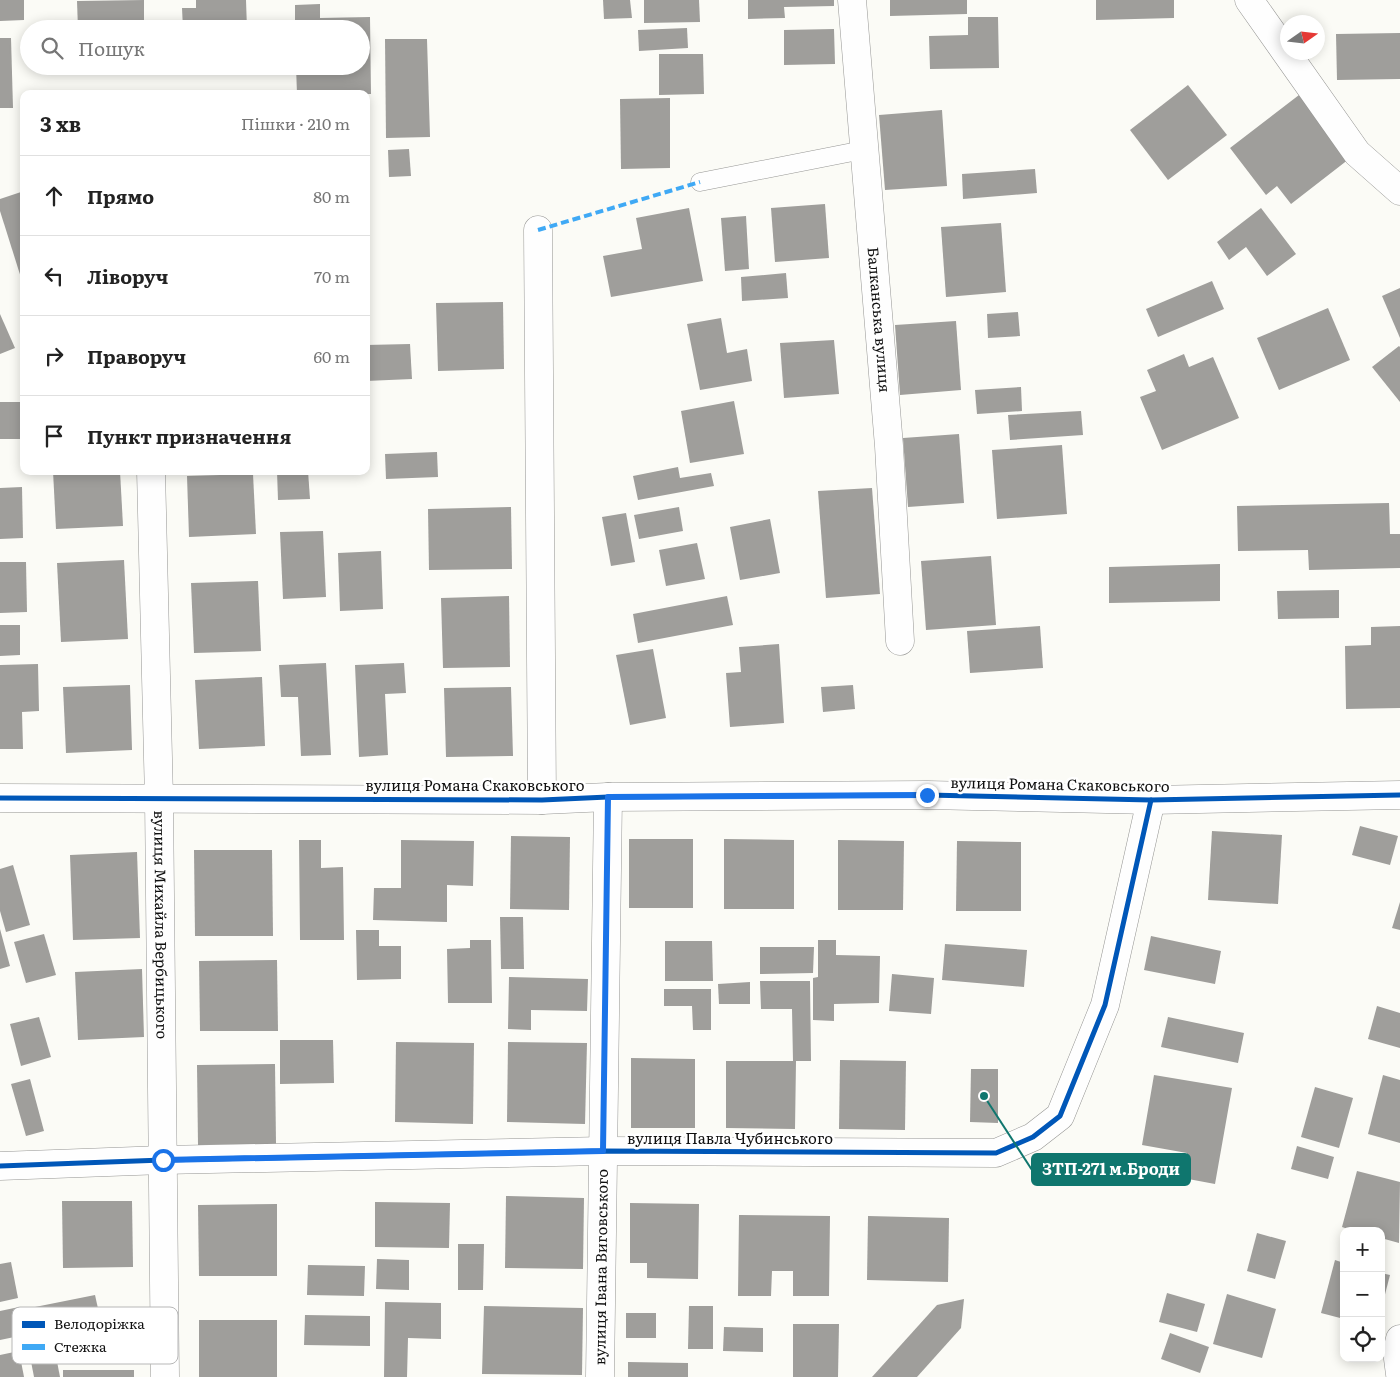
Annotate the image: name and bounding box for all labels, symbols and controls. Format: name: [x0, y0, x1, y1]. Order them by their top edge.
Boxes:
north arrow: [1280, 15, 1325, 60]
search box: [20, 20, 370, 75]
icon: search: [38, 34, 66, 62]
text: Пошук: [78, 34, 145, 62]
text: 3 хв: [40, 107, 81, 138]
text: Пішки · 210 m: [241, 111, 350, 135]
icon: ahead: [40, 182, 68, 210]
text: Прямо: [87, 182, 154, 210]
text: 80 m: [313, 184, 350, 208]
street label: Балканська вулиця: [863, 246, 898, 393]
icon: left: [40, 262, 68, 290]
text: Ліворуч: [87, 262, 168, 290]
text: 70 m: [314, 264, 350, 288]
icon: right: [40, 342, 68, 370]
text: Праворуч: [87, 342, 186, 370]
text: 60 m: [313, 344, 350, 368]
icon: arrive: [40, 422, 68, 450]
text: Пункт призначення: [87, 422, 291, 450]
street label: вулиця Романа Скаковського: [950, 770, 1170, 797]
street label: вулиця Романа Скаковського: [365, 773, 585, 796]
route end: [916, 784, 939, 807]
street label: вулиця Михайла Вербицького: [149, 810, 174, 1040]
street label: вулиця Павла Чубинського: [627, 1126, 833, 1149]
route start: [152, 1149, 175, 1172]
callout: ЗТП-271 м.Броди: [1032, 1154, 1190, 1185]
text: ЗТП-271 м.Броди: [1042, 1156, 1180, 1180]
street label: вулиця Івана Виговського: [587, 1168, 613, 1365]
map controls: [1340, 1227, 1385, 1362]
button: +: [1340, 1227, 1385, 1272]
button: −: [1340, 1272, 1385, 1317]
legend: [12, 1307, 178, 1364]
text: Велодоріжка: [54, 1313, 145, 1333]
button: locate: [1340, 1317, 1385, 1362]
text: Стежка: [54, 1336, 107, 1356]

